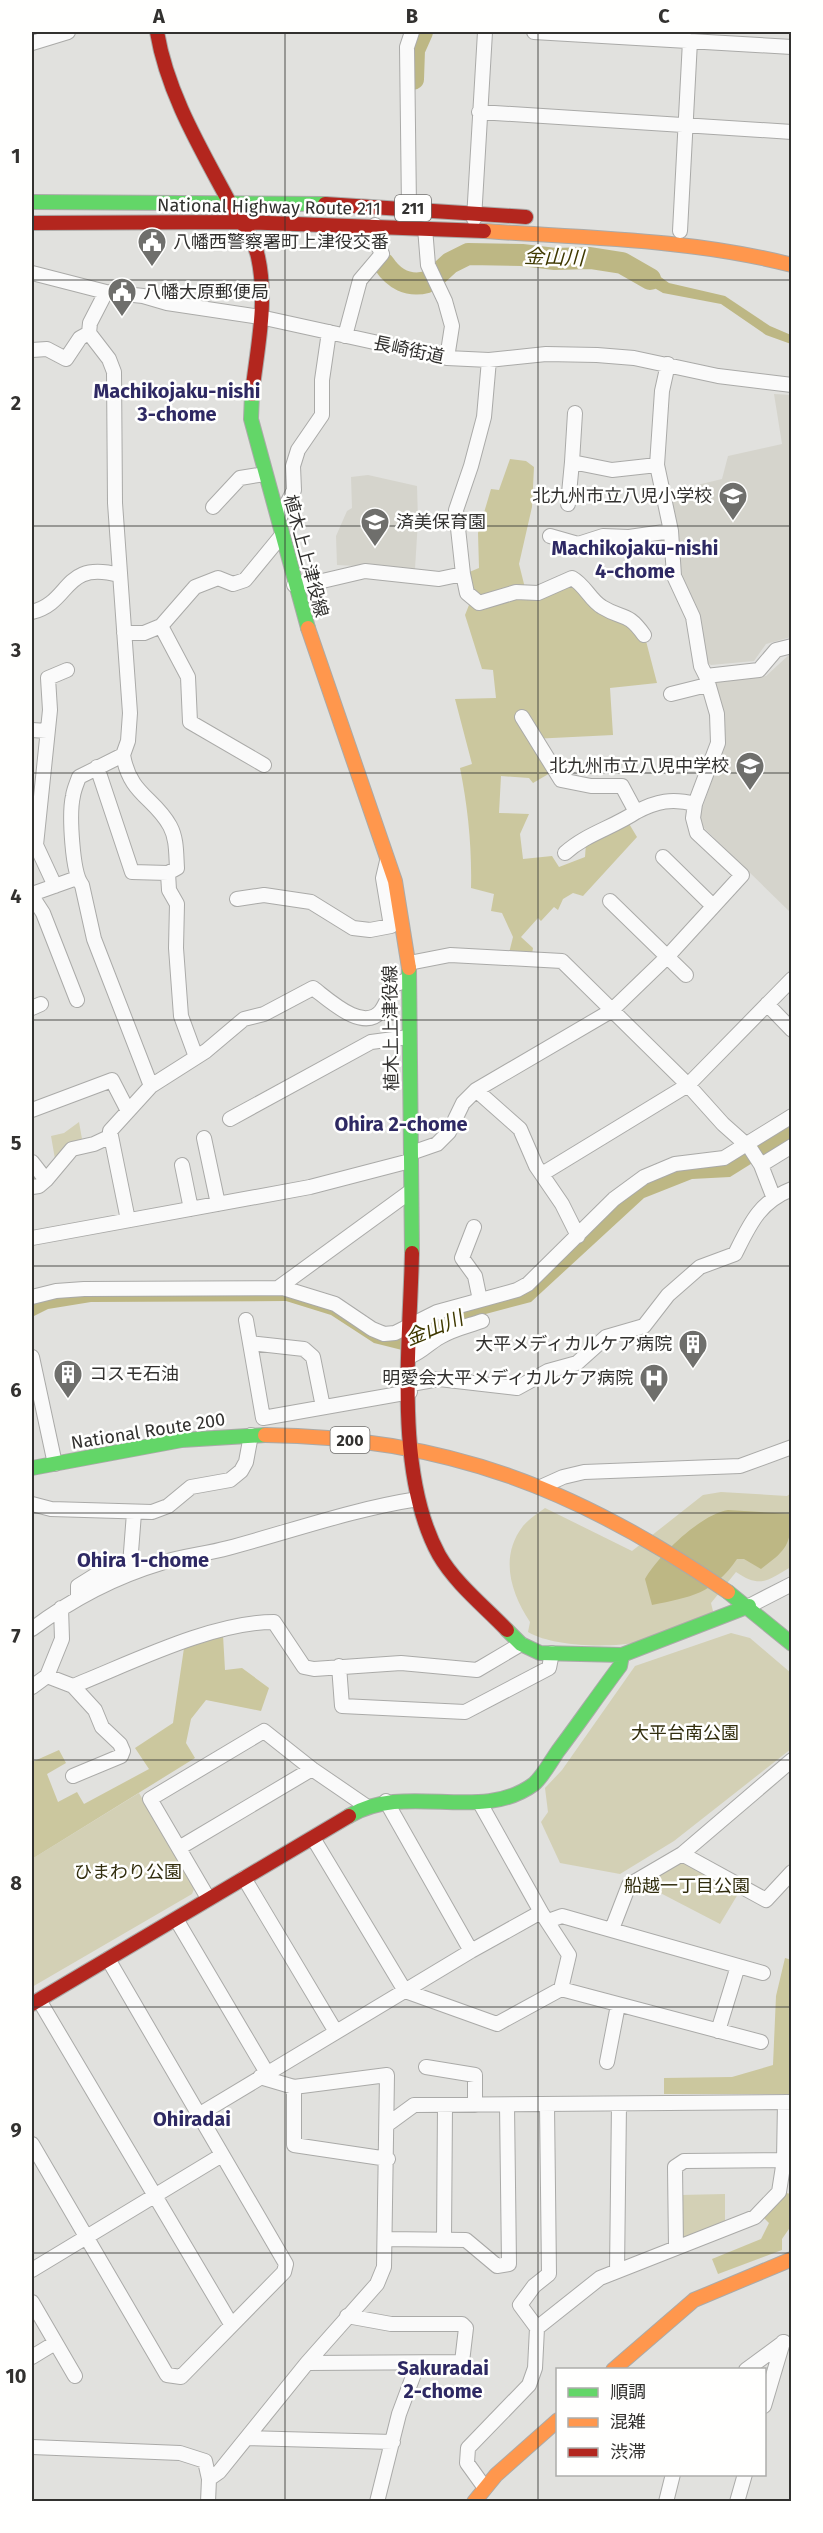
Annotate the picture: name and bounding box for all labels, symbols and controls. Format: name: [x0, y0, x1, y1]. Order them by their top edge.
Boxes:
text: A: [152, 4, 166, 28]
text: B: [406, 4, 418, 28]
text: C: [658, 4, 670, 28]
text: 1: [11, 144, 21, 168]
street label: National Highway Route 211: [157, 194, 381, 220]
road number: 211: [395, 195, 431, 221]
public building icon: 八幡西警察署町上津役交番: [136, 226, 168, 268]
place label: 八幡西警察署町上津役交番: [173, 231, 389, 253]
water label: 金山川: [524, 244, 586, 270]
public building icon: 八幡大原郵便局: [106, 276, 138, 318]
place label: 八幡大原郵便局: [143, 281, 269, 303]
street label: 長崎街道: [371, 332, 447, 368]
district label: Machikojaku-nishi 3-chome: [94, 379, 260, 426]
text: 2: [11, 391, 21, 415]
school or university icon: 北九州市立八児小学校: [717, 480, 749, 522]
place label: 北九州市立八児小学校: [532, 485, 712, 507]
street label: 植木上上津役線: [279, 492, 333, 620]
school or university icon: 済美保育園: [359, 506, 391, 548]
place label: 済美保育園: [396, 511, 486, 533]
district label: Machikojaku-nishi 4-chome: [552, 536, 718, 583]
text: 3: [10, 638, 21, 662]
school or university icon: 北九州市立八児中学校: [734, 750, 766, 792]
place label: 北九州市立八児中学校: [549, 755, 729, 777]
text: 4: [10, 884, 22, 908]
street label: 植木上上津役線: [379, 965, 403, 1091]
district label: Ohira 2-chome: [334, 1112, 468, 1136]
text: 5: [11, 1131, 22, 1155]
water label: 金山川: [402, 1305, 468, 1350]
building icon: 大平メディカルケア病院: [677, 1328, 709, 1370]
place label: 大平メディカルケア病院: [475, 1333, 672, 1355]
building icon: コスモ石油: [52, 1358, 84, 1400]
hospital icon: 明愛会大平メディカルケア病院: [638, 1362, 670, 1404]
place label: コスモ石油: [89, 1363, 179, 1385]
place label: 明愛会大平メディカルケア病院: [382, 1367, 633, 1389]
text: 6: [10, 1378, 22, 1402]
street label: National Route 200: [69, 1408, 227, 1454]
road number: 200: [330, 1427, 370, 1453]
district label: Ohira 1-chome: [77, 1548, 209, 1572]
text: 7: [11, 1624, 21, 1648]
park label: 大平台南公園: [631, 1722, 739, 1744]
park label: ひまわり公園: [74, 1861, 182, 1883]
text: 8: [10, 1871, 22, 1895]
park label: 船越一丁目公園: [624, 1875, 750, 1897]
district label: Ohiradai: [153, 2107, 231, 2131]
text: 9: [10, 2118, 22, 2142]
district label: Sakuradai 2-chome: [397, 2356, 489, 2403]
text: 10: [6, 2364, 26, 2388]
legend: [556, 2368, 766, 2476]
text: 順調: [610, 2381, 646, 2403]
text: 混雑: [610, 2411, 646, 2433]
text: 渋滞: [610, 2441, 646, 2463]

